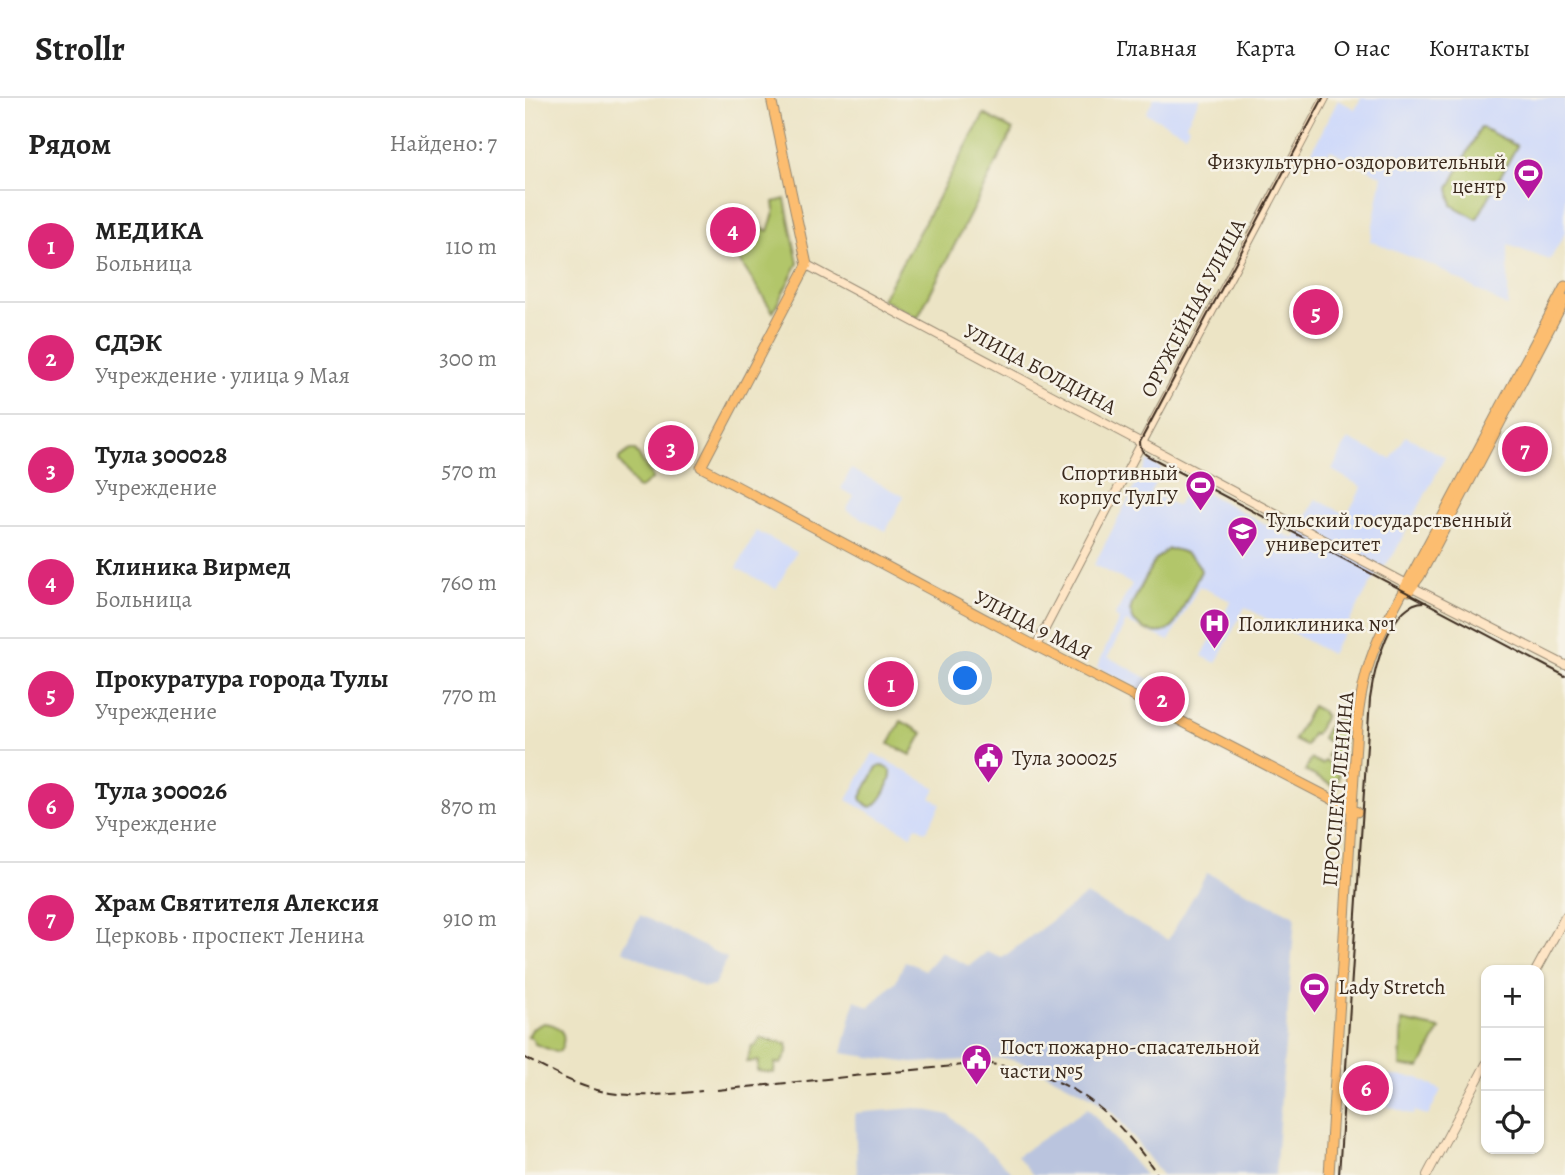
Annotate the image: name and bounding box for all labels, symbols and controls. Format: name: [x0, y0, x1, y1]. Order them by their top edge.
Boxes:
text: Strollr: [35, 26, 125, 71]
text: Главная: [1116, 32, 1197, 64]
text: Карта: [1235, 32, 1296, 64]
text: О нас: [1334, 32, 1390, 64]
text: Контакты: [1428, 32, 1530, 64]
text: Рядом: [28, 124, 111, 164]
text: Найдено: 7: [390, 128, 497, 159]
place label: Физкультурно-оздоровительный центр: [1208, 148, 1506, 200]
sports icon: Физкультурно-оздоровительный центр: [1512, 157, 1546, 201]
pin: 4: [710, 204, 756, 256]
text: МЕДИКА: [95, 213, 203, 248]
street label: ОРУЖЕЙНАЯ УЛИЦА: [1134, 213, 1252, 402]
text: 1: [47, 231, 55, 262]
text: 110 m: [445, 231, 497, 262]
text: Больница: [95, 248, 192, 279]
pin: 5: [1293, 286, 1339, 338]
street label: УЛИЦА БОЛДИНА: [959, 317, 1122, 421]
text: СДЭК: [95, 325, 162, 360]
text: 2: [45, 343, 57, 374]
text: 300 m: [439, 343, 497, 374]
text: Учреждение · улица 9 Мая: [95, 360, 350, 391]
pin: 3: [648, 422, 694, 474]
pin: 7: [1502, 423, 1548, 475]
text: Тула 300028: [95, 437, 227, 472]
text: 3: [46, 455, 56, 486]
text: 570 m: [442, 455, 497, 486]
place label: Спортивный корпус ТулГУ: [1059, 459, 1178, 511]
sports icon: Спортивный корпус ТулГУ: [1184, 468, 1218, 512]
text: Учреждение: [95, 472, 217, 503]
place label: Тульский государственный университет: [1265, 506, 1512, 558]
school or university icon: Тульский государственный университет: [1226, 515, 1260, 559]
text: Клиника Вирмед: [95, 549, 291, 584]
text: 4: [46, 567, 56, 598]
text: 760 m: [441, 567, 497, 598]
street label: УЛИЦА 9 МАЯ: [969, 583, 1097, 667]
text: Больница: [95, 584, 192, 615]
hospital icon: Поликлиника №1: [1198, 607, 1232, 651]
place label: Поликлиника №1: [1238, 610, 1396, 638]
pin: 1: [868, 658, 914, 710]
text: Прокуратура города Тулы: [95, 661, 389, 696]
your location: [948, 661, 982, 695]
pin: 2: [1139, 673, 1185, 725]
text: 5: [46, 679, 56, 710]
text: 770 m: [442, 679, 497, 710]
street label: ПРОСПЕКТ ЛЕНИНА: [1316, 689, 1361, 888]
text: Учреждение: [95, 696, 217, 727]
public building icon: Тула 300025: [972, 741, 1006, 785]
place label: Тула 300025: [1012, 744, 1118, 772]
text: Тула 300026: [95, 773, 227, 808]
text: 6: [46, 791, 56, 822]
text: 870 m: [440, 791, 497, 822]
text: Учреждение: [95, 808, 217, 839]
text: Храм Святителя Алексия: [95, 885, 379, 920]
text: 7: [46, 903, 56, 934]
text: 910 m: [443, 903, 497, 934]
text: Церковь · проспект Ленина: [95, 920, 365, 951]
map controls: [1481, 965, 1544, 1154]
button: +: [1481, 965, 1544, 1028]
sports icon: Lady Stretch: [1298, 970, 1332, 1014]
place label: Lady Stretch: [1338, 973, 1446, 1001]
button: −: [1481, 1028, 1544, 1091]
place label: Пост пожарно-спасательной части №5: [1000, 1033, 1260, 1085]
public building icon: Пост пожарно-спасательной части №5: [960, 1042, 994, 1086]
pin: 6: [1343, 1062, 1389, 1114]
button: locate: [1481, 1091, 1544, 1154]

